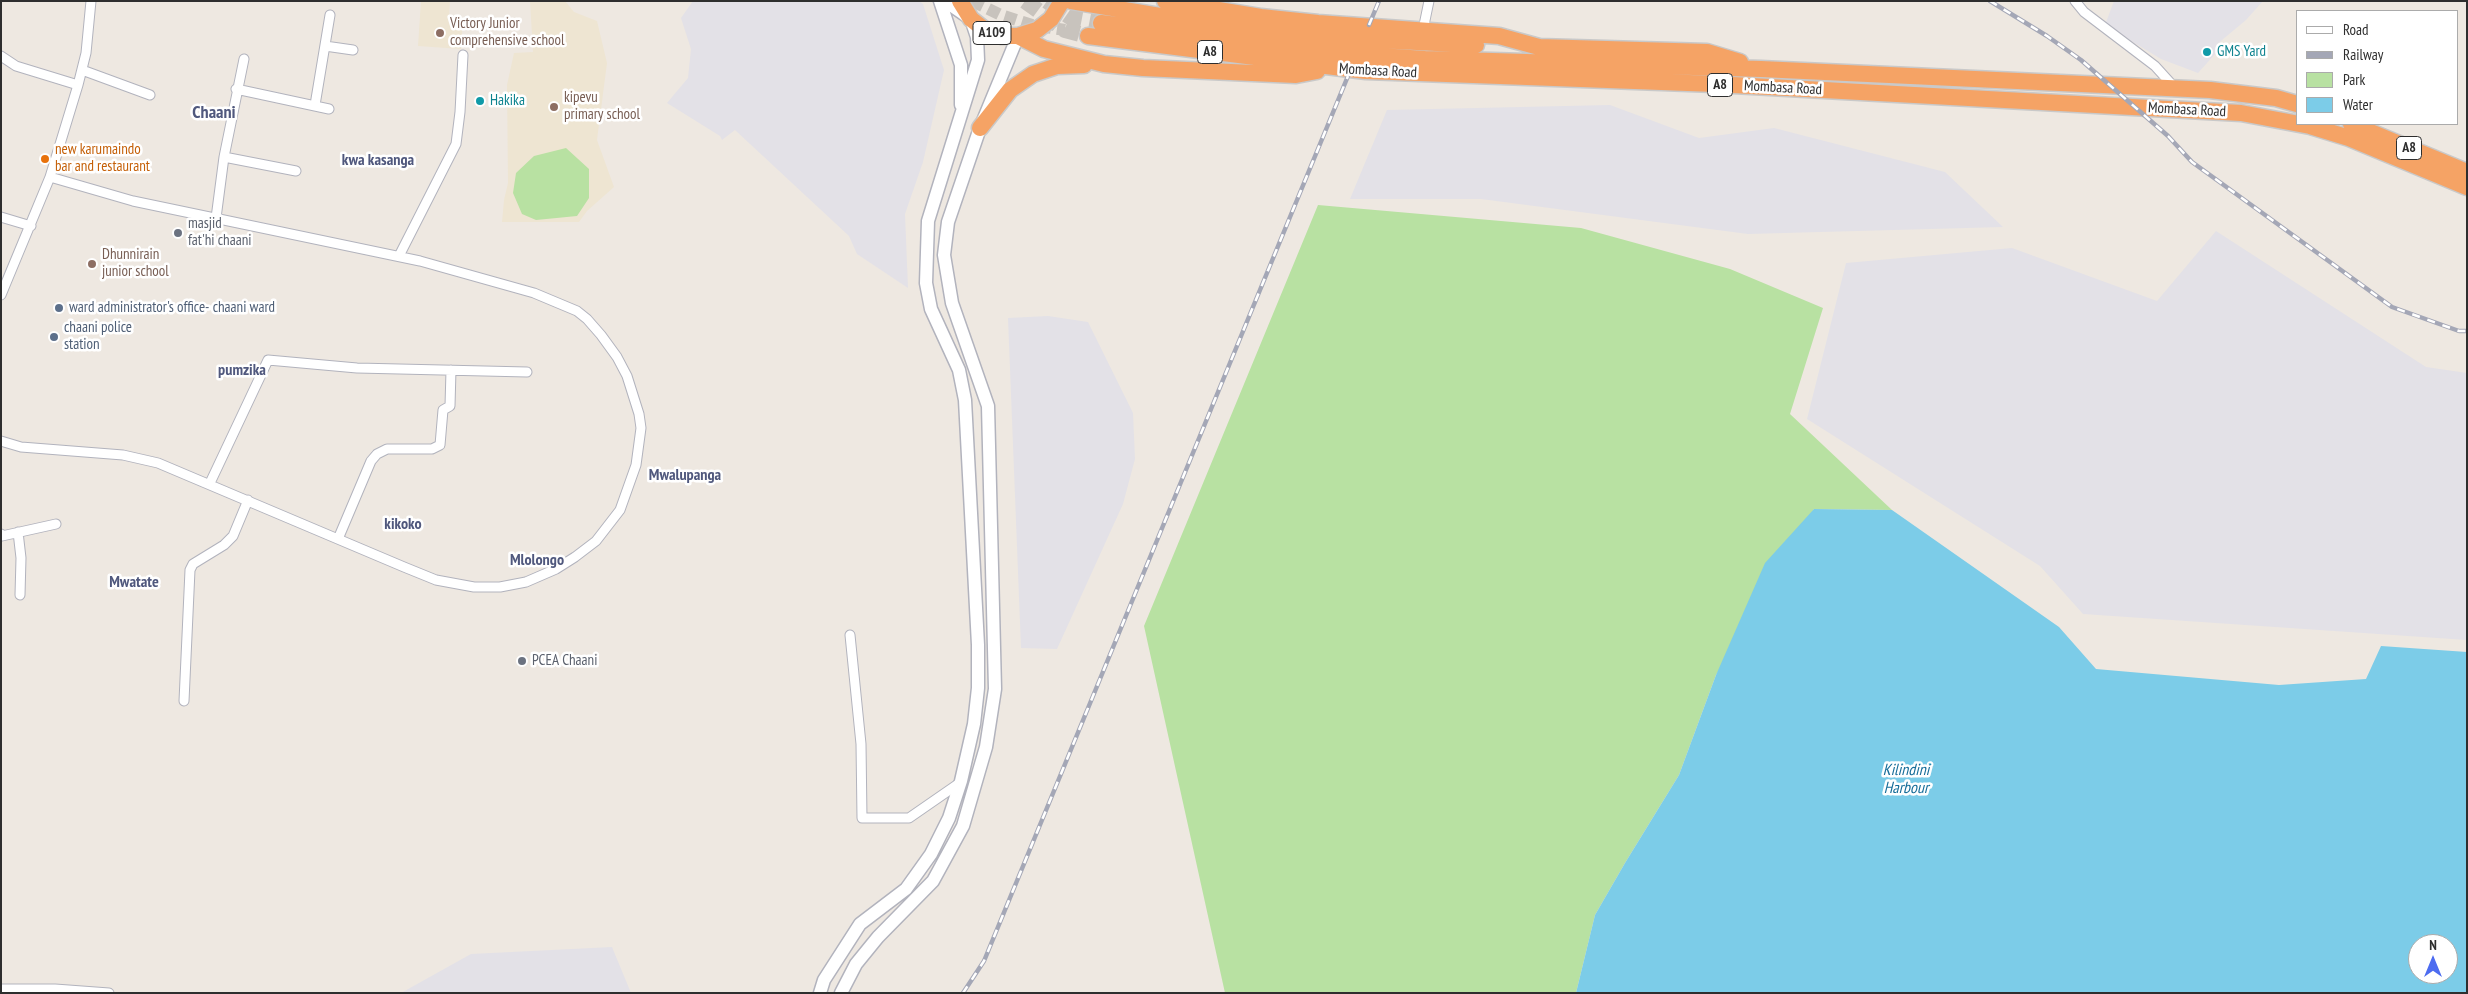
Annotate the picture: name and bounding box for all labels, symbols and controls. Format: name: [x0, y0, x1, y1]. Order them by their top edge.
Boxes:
legend: [2296, 10, 2458, 125]
place label: Victory Junior comprehensive school: [450, 15, 565, 50]
text: Road: [2343, 20, 2369, 39]
road number: A109: [973, 22, 1011, 44]
marker: Victory Junior comprehensive school: [434, 27, 446, 39]
road number: A8: [1198, 41, 1222, 64]
place label: GMS Yard: [2217, 43, 2266, 61]
text: Railway: [2343, 45, 2383, 64]
marker: GMS Yard: [2201, 46, 2213, 58]
street label: Mombasa Road: [1339, 60, 1417, 82]
text: Park: [2343, 70, 2365, 89]
road number: A8: [1708, 74, 1732, 96]
street label: Mombasa Road: [1744, 77, 1822, 99]
place label: kipevu primary school: [564, 89, 640, 124]
place label: Hakika: [490, 92, 525, 110]
marker: Hakika: [474, 95, 486, 107]
text: Water: [2343, 95, 2373, 114]
street label: Mombasa Road: [2148, 99, 2226, 121]
marker: kipevu primary school: [548, 101, 560, 113]
district label: Chaani: [192, 102, 236, 124]
road number: A8: [2396, 136, 2422, 160]
place label: new karumaindo bar and restaurant: [55, 141, 150, 176]
district label: kwa kasanga: [342, 150, 414, 170]
marker: new karumaindo bar and restaurant: [39, 153, 51, 165]
place label: masjid fat'hi chaani: [188, 215, 252, 250]
marker: masjid fat'hi chaani: [172, 227, 184, 239]
place label: Dhunnirain junior school: [102, 246, 169, 281]
marker: Dhunnirain junior school: [86, 258, 98, 270]
place label: ward administrator's office- chaani ward: [69, 299, 275, 317]
marker: ward administrator's office- chaani ward: [53, 302, 65, 314]
place label: chaani police station: [64, 319, 132, 354]
marker: chaani police station: [48, 331, 60, 343]
district label: pumzika: [218, 360, 266, 380]
district label: Mwalupanga: [649, 465, 721, 485]
district label: kikoko: [384, 514, 422, 534]
district label: Mlolongo: [510, 550, 564, 570]
district label: Mwatate: [109, 572, 159, 592]
place label: PCEA Chaani: [532, 652, 597, 670]
marker: PCEA Chaani: [516, 655, 528, 667]
water label: Kilindini Harbour: [1883, 760, 1929, 798]
north arrow: [2408, 934, 2458, 984]
text: N: [2429, 936, 2437, 954]

